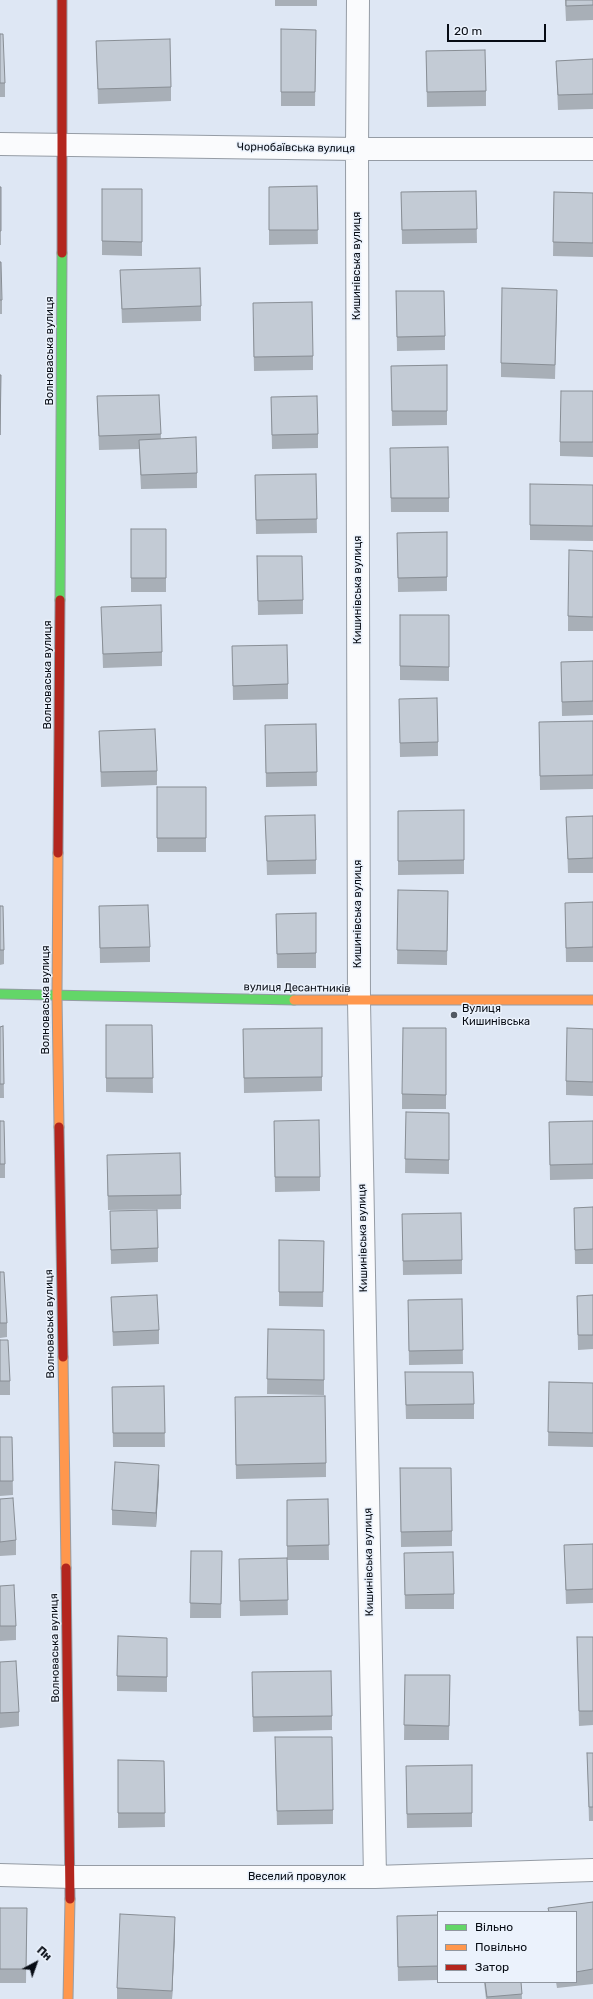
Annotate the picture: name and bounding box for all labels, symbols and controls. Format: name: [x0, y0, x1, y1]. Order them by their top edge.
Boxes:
scale bar: [449, 16, 548, 42]
text: 20 m: [454, 24, 482, 38]
street label: Чорнобаївська вулиця: [237, 140, 355, 156]
street label: Кишинівська вулиця: [350, 212, 364, 320]
street label: Волноваська вулиця: [43, 296, 57, 406]
street label: Кишинівська вулиця: [351, 536, 365, 644]
street label: Волноваська вулиця: [41, 620, 55, 730]
street label: Кишинівська вулиця: [351, 860, 365, 968]
street label: Волноваська вулиця: [39, 945, 53, 1055]
street label: вулиця Десантників: [243, 980, 351, 996]
place label: Вулиця Кишинівська: [462, 1002, 530, 1028]
marker: Вулиця Кишинівська: [449, 1010, 459, 1020]
street label: Кишинівська вулиця: [355, 1184, 371, 1292]
street label: Волноваська вулиця: [42, 1269, 58, 1379]
street label: Кишинівська вулиця: [361, 1508, 377, 1616]
street label: Волноваська вулиця: [47, 1593, 63, 1703]
street label: Веселий провулок: [248, 1870, 346, 1884]
legend: [437, 1911, 577, 1983]
text: Вільно: [475, 1920, 513, 1934]
text: Повільно: [475, 1940, 527, 1954]
north arrow: [16, 1943, 56, 1983]
text: Пн: [34, 1944, 54, 1963]
text: Затор: [475, 1960, 509, 1974]

